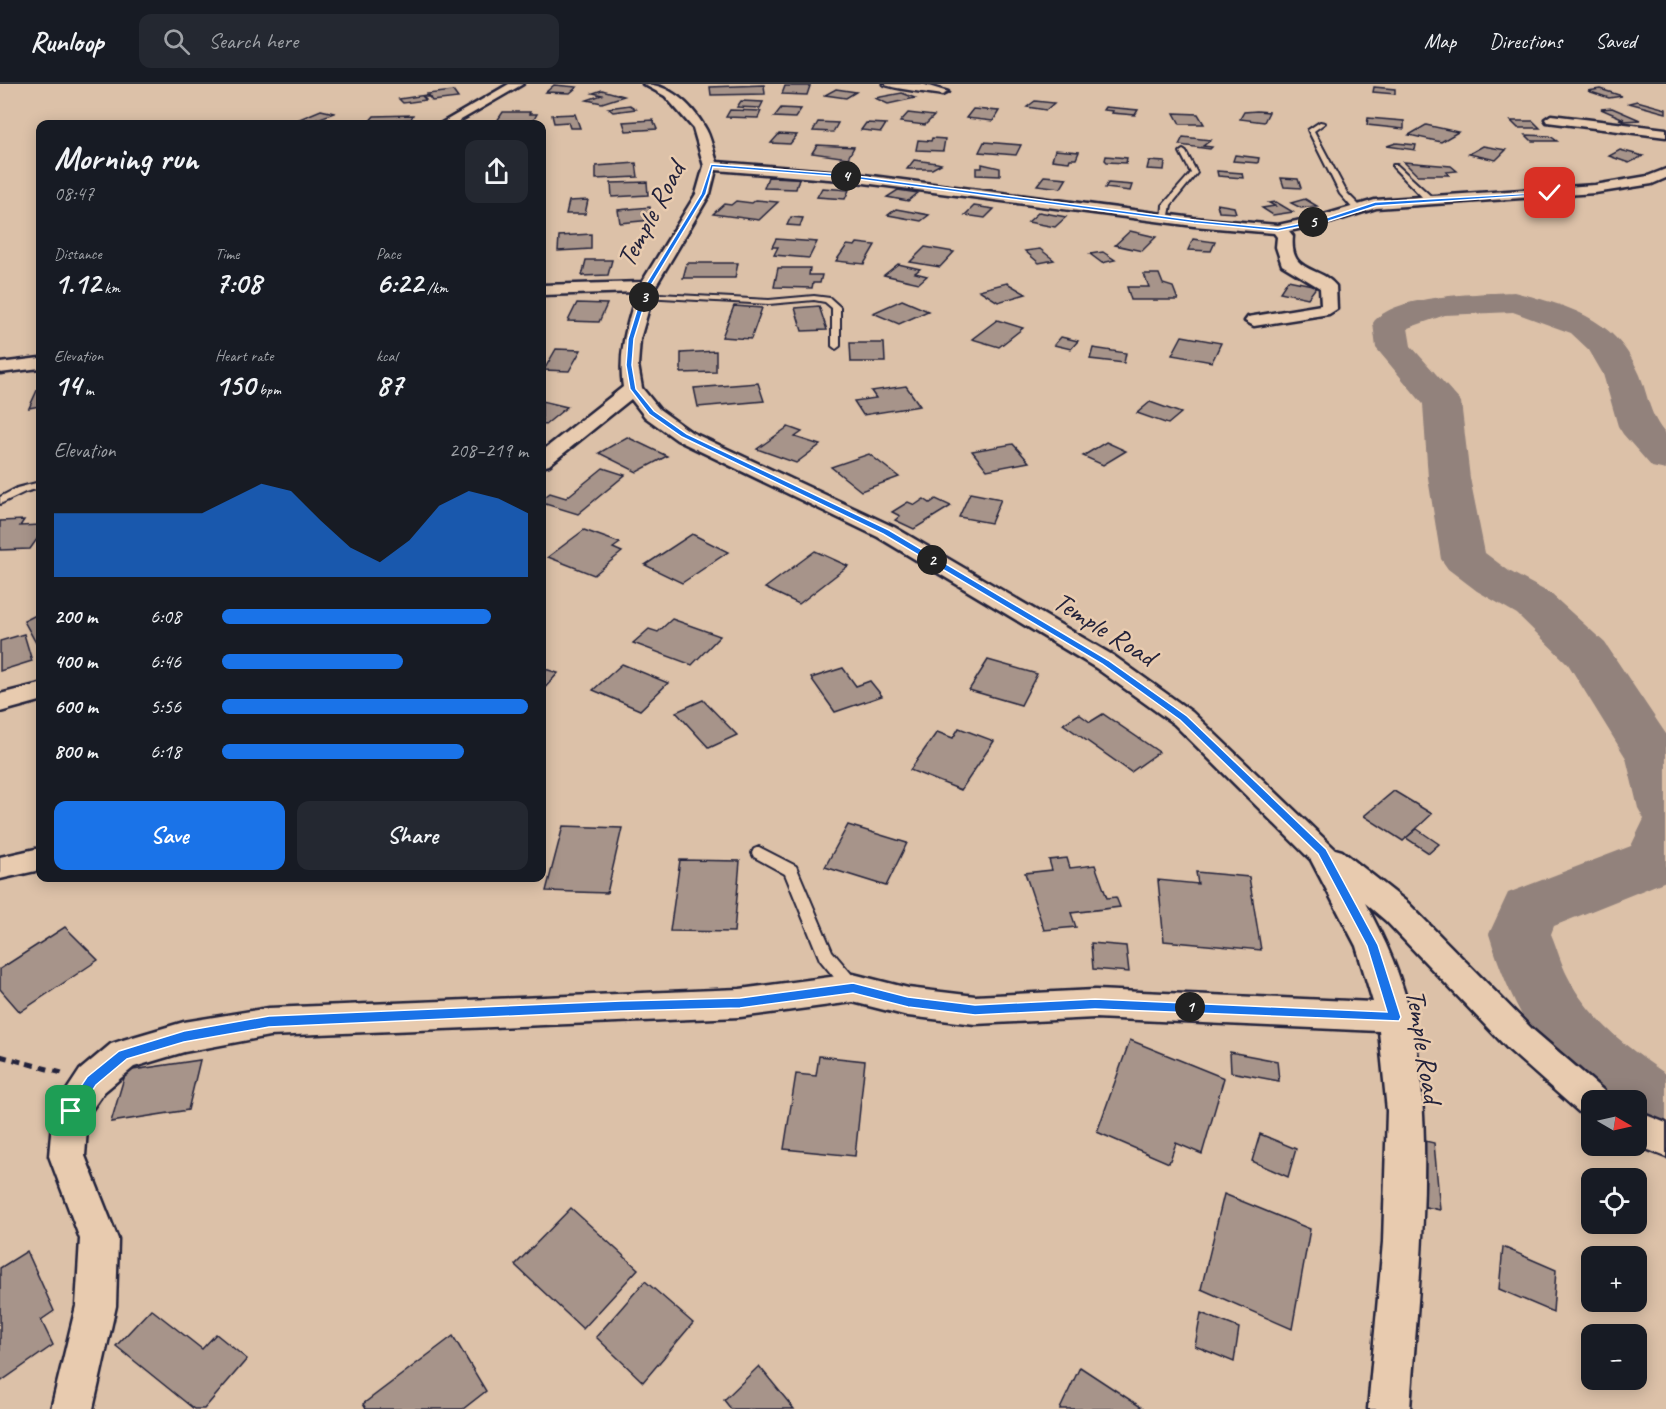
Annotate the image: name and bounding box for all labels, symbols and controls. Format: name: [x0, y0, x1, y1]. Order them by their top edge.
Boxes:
search box: [139, 14, 559, 68]
text: Runloop: [30, 24, 103, 59]
icon: search: [160, 25, 193, 58]
text: Search here: [208, 27, 298, 55]
text: Map: [1424, 28, 1456, 54]
text: Directions: [1489, 28, 1562, 54]
text: Saved: [1595, 28, 1636, 54]
text: Morning run: [54, 137, 198, 179]
button: share: [465, 140, 528, 203]
street label: Temple Road: [608, 152, 695, 273]
pin: 4: [831, 161, 861, 191]
text: 4: [842, 166, 850, 186]
pin: [1524, 167, 1575, 218]
icon: check: [1533, 176, 1566, 209]
text: 08:47: [54, 181, 94, 206]
pin: 5: [1298, 207, 1328, 237]
text: 5: [1310, 212, 1316, 232]
text: Distance: [54, 244, 102, 264]
text: Time: [215, 244, 239, 264]
text: Pace: [376, 244, 401, 264]
text: 1.12: [54, 264, 100, 302]
text: 7:08: [215, 264, 261, 302]
text: 6:22: [376, 264, 423, 302]
text: km: [100, 278, 120, 298]
text: /km: [423, 278, 448, 298]
pin: 3: [629, 282, 659, 312]
text: 3: [640, 287, 648, 307]
text: Elevation: [54, 346, 103, 366]
text: Heart rate: [215, 346, 273, 366]
text: kcal: [376, 346, 397, 366]
text: 14: [54, 366, 81, 404]
text: 150: [215, 366, 255, 404]
text: 87: [376, 366, 403, 404]
text: m: [81, 380, 94, 400]
text: bpm: [255, 380, 281, 400]
text: Elevation: [54, 438, 116, 463]
text: 208–219 m: [449, 438, 528, 463]
pin: 2: [917, 545, 947, 575]
text: 2: [928, 550, 936, 570]
street label: Temple Road: [1047, 583, 1166, 676]
text: 200 m: [54, 604, 97, 629]
text: 6:08: [150, 604, 181, 629]
text: 400 m: [54, 649, 97, 674]
text: 6:46: [150, 649, 181, 674]
text: 600 m: [54, 694, 98, 719]
text: 5:56: [150, 694, 181, 719]
text: 800 m: [54, 739, 97, 764]
text: 6:18: [150, 739, 181, 764]
button: Save: [54, 801, 285, 870]
button: Share: [297, 801, 528, 870]
street label: Temple Road: [1398, 987, 1451, 1109]
pin: 1: [1175, 992, 1205, 1022]
text: 1: [1186, 997, 1194, 1017]
pin: [45, 1085, 96, 1136]
north arrow: [1581, 1090, 1647, 1156]
map controls: [1581, 1090, 1647, 1390]
icon: arrive: [54, 1094, 87, 1127]
button: locate: [1581, 1168, 1647, 1234]
button: +: [1581, 1246, 1647, 1312]
button: −: [1581, 1324, 1647, 1390]

